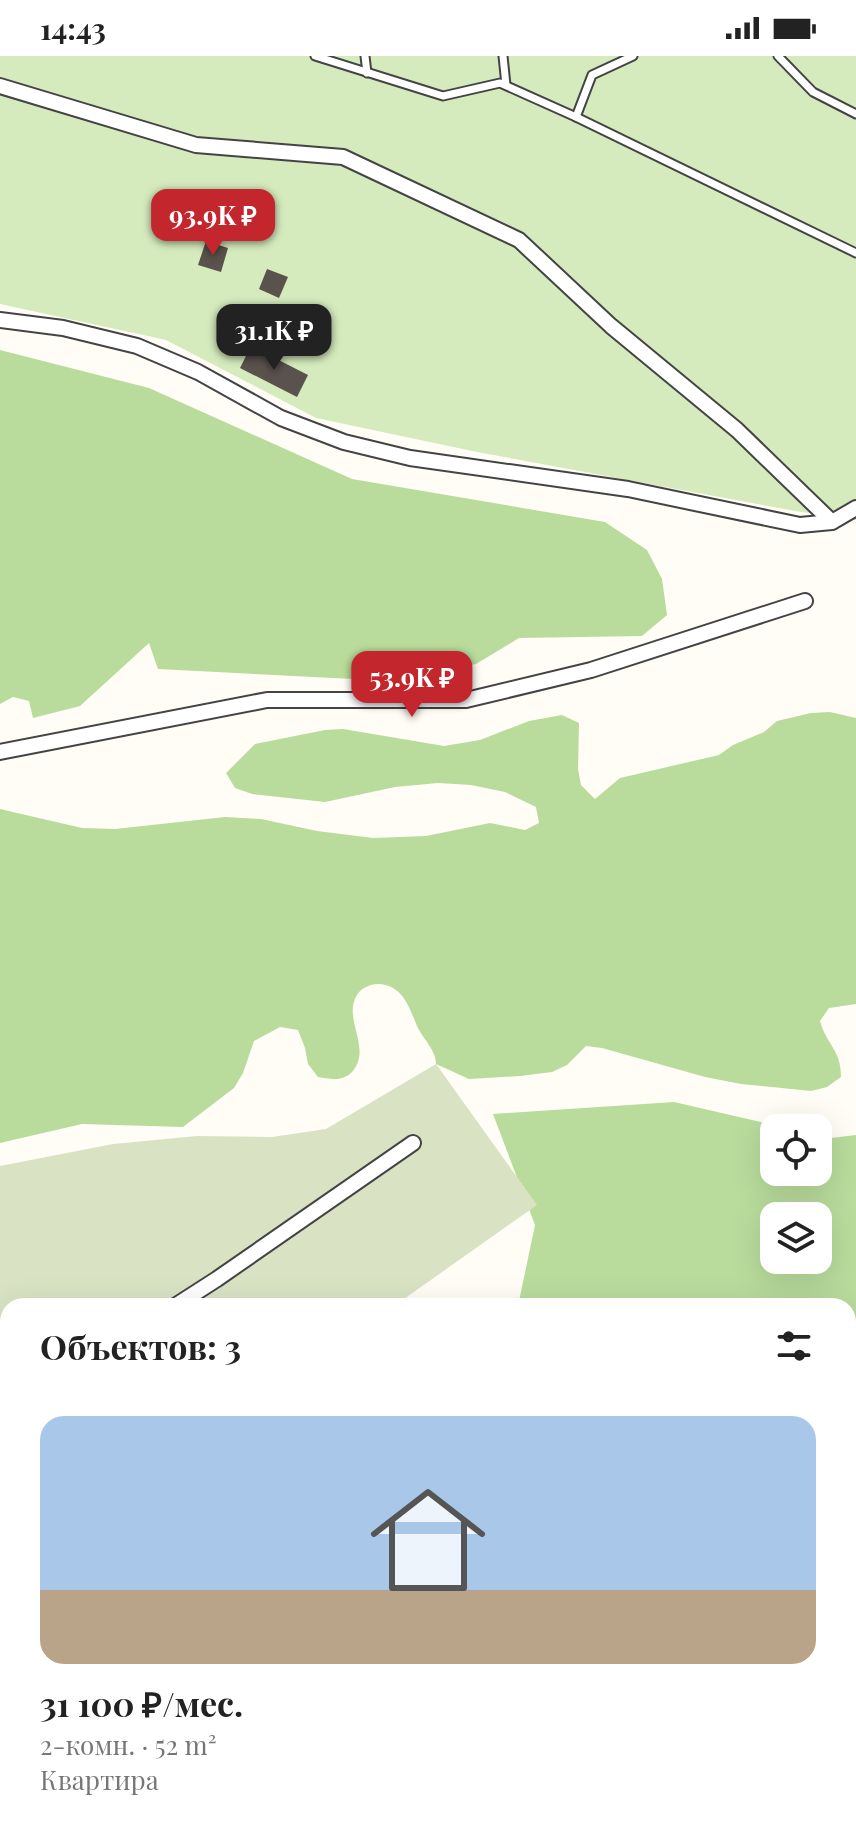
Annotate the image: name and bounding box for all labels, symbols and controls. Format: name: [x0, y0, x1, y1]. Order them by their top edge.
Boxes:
text: 14:43: [40, 8, 106, 48]
pin: 93.9K ₽: [139, 189, 287, 257]
text: 93.9K ₽: [169, 197, 257, 232]
pin: 31.1K ₽: [200, 304, 348, 372]
text: 31.1K ₽: [234, 312, 314, 347]
pin: 53.9K ₽: [338, 651, 486, 719]
text: 53.9K ₽: [369, 659, 455, 694]
map controls: [760, 1114, 832, 1274]
button: locate: [760, 1114, 832, 1186]
button: layers: [760, 1202, 832, 1274]
text: Объектов: 3: [40, 1323, 241, 1369]
icon: filters: [772, 1324, 816, 1368]
icon: home: [356, 1468, 500, 1612]
text: 31 100 ₽/мес.: [40, 1680, 243, 1726]
text: 2-комн. · 52 m²: [40, 1727, 216, 1762]
text: Квартира: [40, 1762, 159, 1797]

